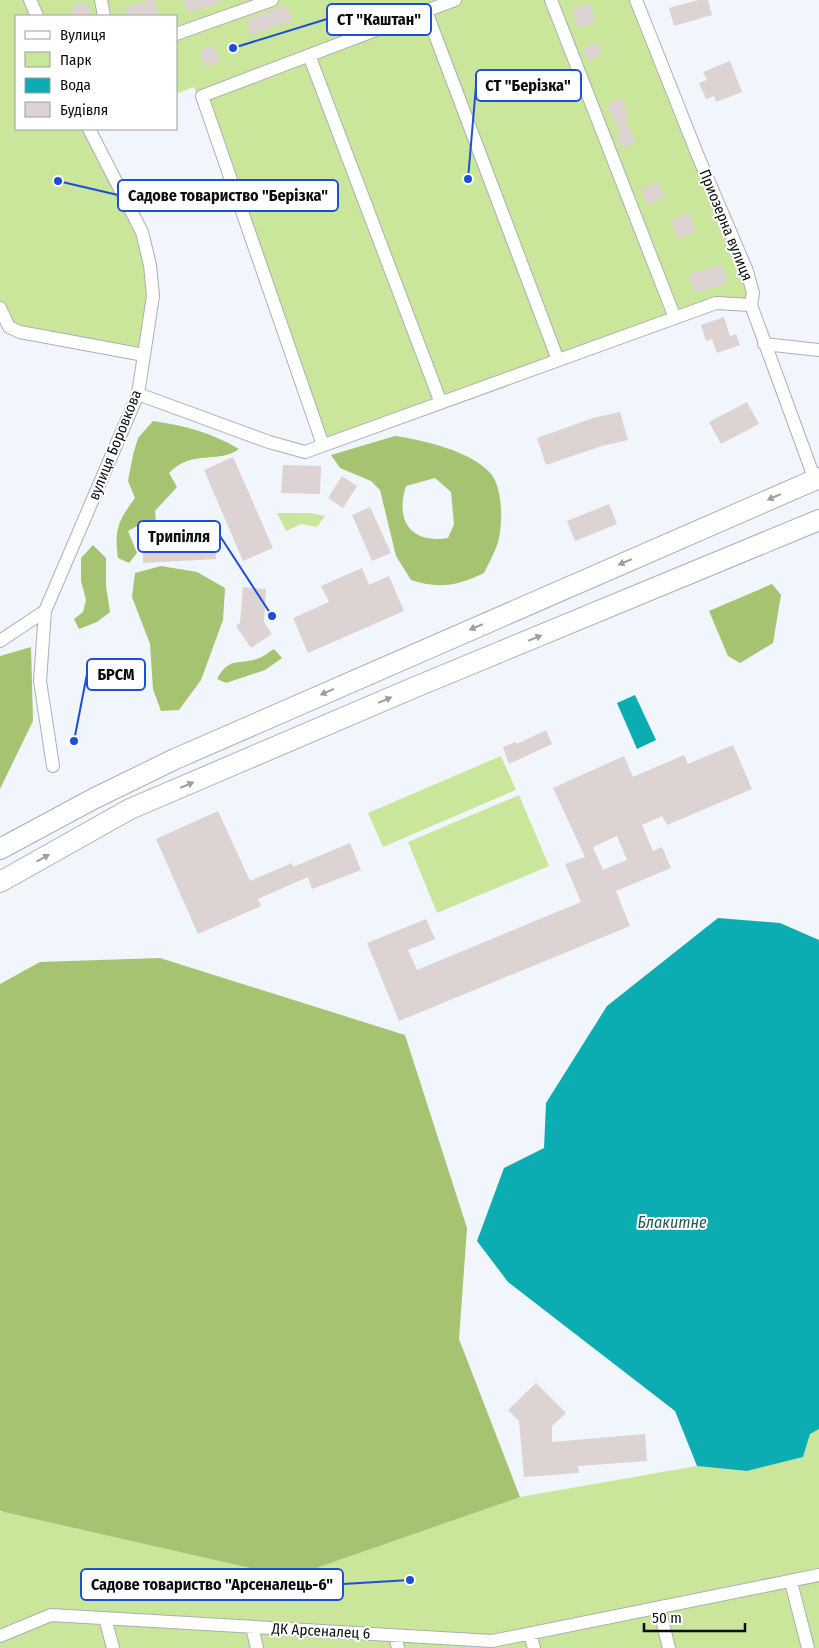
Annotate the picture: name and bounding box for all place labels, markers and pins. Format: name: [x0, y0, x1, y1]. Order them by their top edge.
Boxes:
callout: СТ "Каштан": [327, 4, 431, 35]
callout: СТ "Берізка": [476, 70, 581, 101]
callout: Садове товариство "Берізка": [118, 180, 338, 211]
callout: Трипілля: [138, 521, 220, 552]
callout: БРСМ: [87, 659, 145, 690]
callout: Садове товариство "Арсеналець-6": [81, 1569, 343, 1600]

